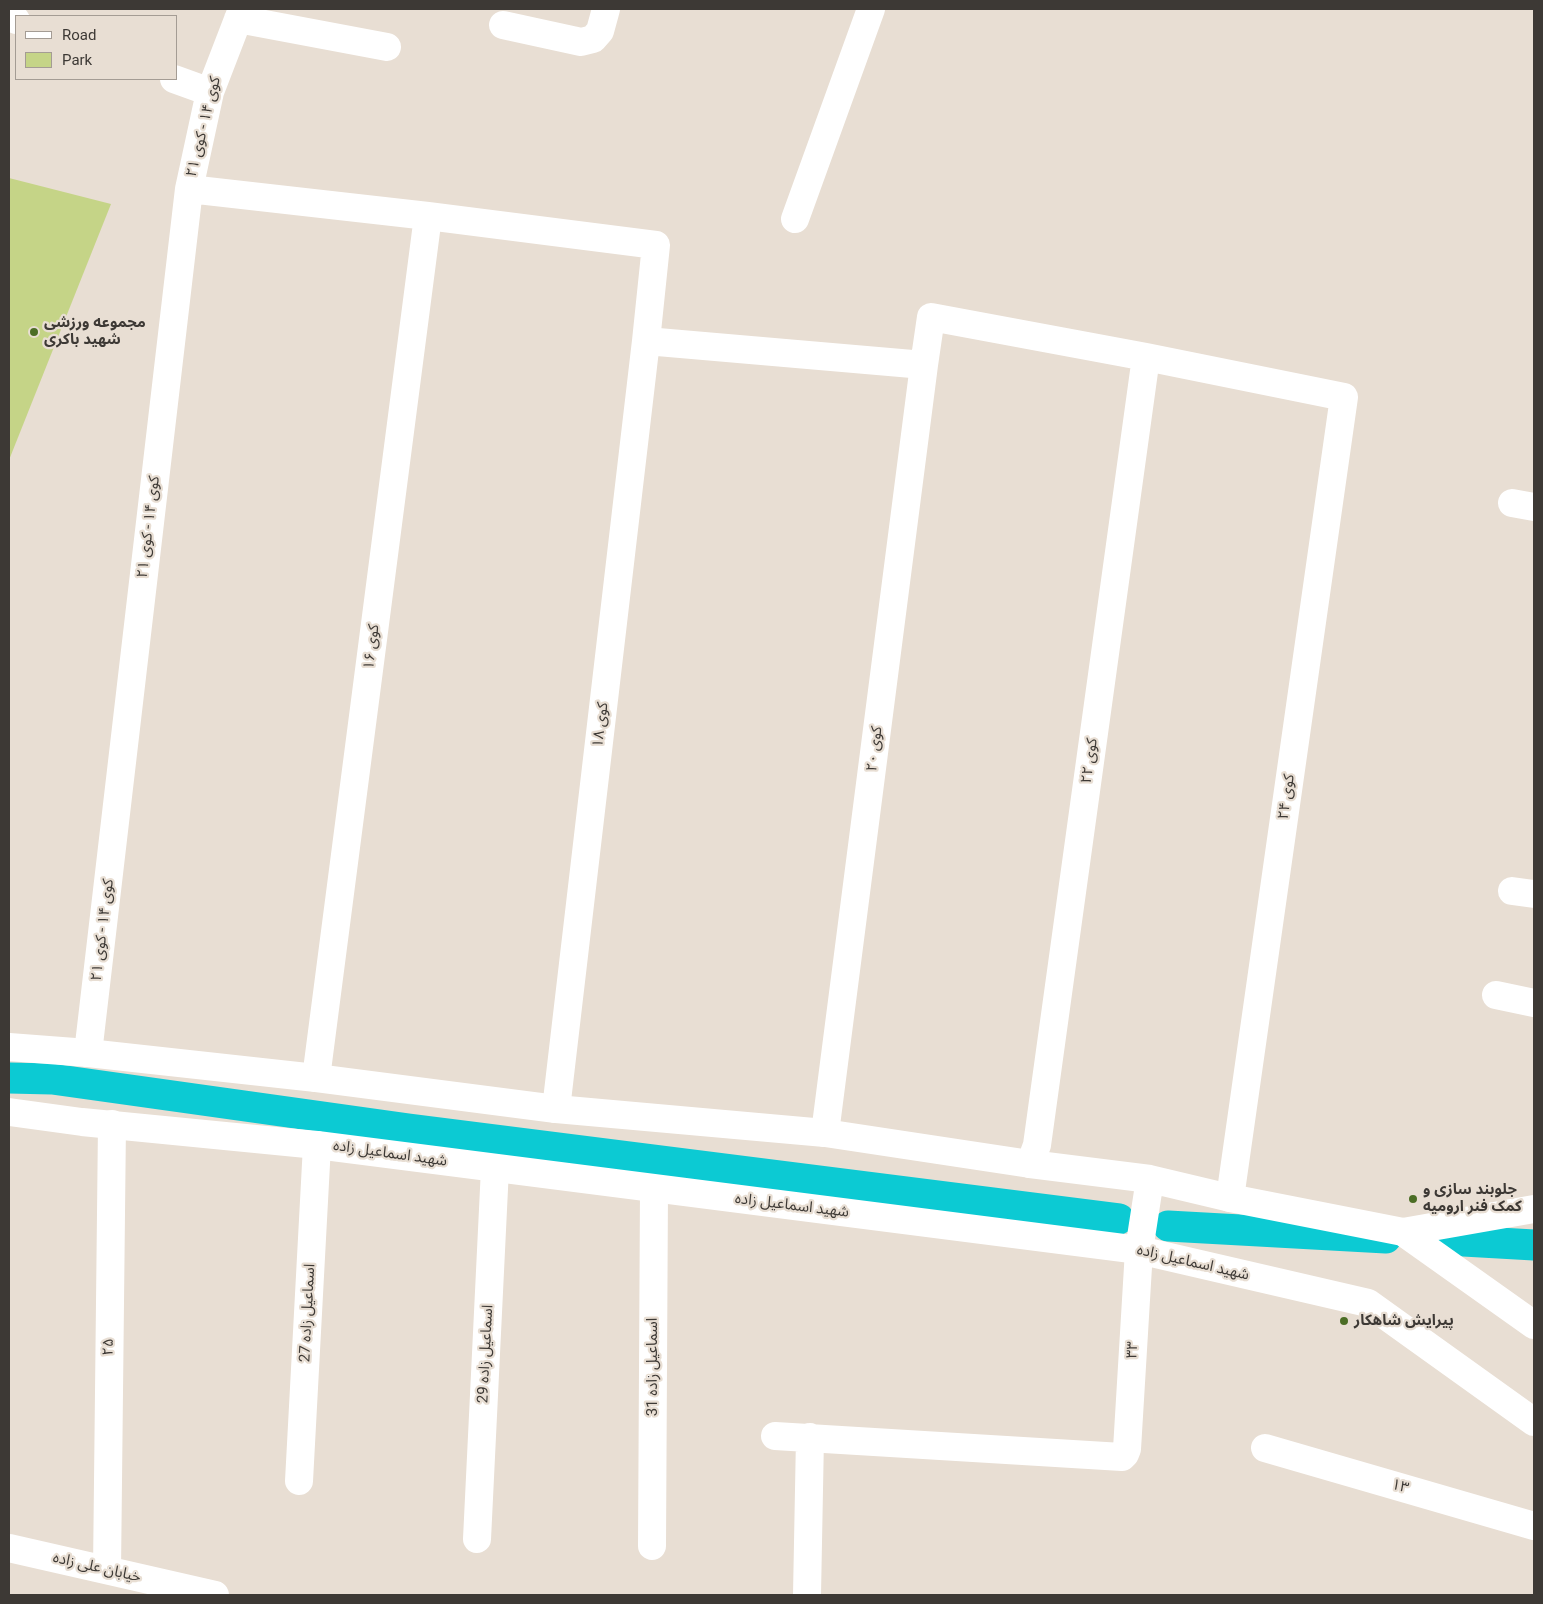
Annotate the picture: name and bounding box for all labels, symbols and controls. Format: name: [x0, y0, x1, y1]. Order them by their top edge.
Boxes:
legend: [15, 15, 178, 80]
text: Road: [62, 26, 96, 44]
text: Park: [62, 51, 92, 69]
street label: کوی ۱۴ - کوی ۲۱: [183, 75, 225, 179]
place label: مجموعه ورزشی شهید باکری: [44, 314, 146, 349]
marker: مجموعه ورزشی شهید باکری: [28, 326, 40, 338]
street label: کوی ۱۴ - کوی ۲۱: [134, 475, 164, 579]
street label: کوی ۱۶: [360, 623, 384, 671]
street label: کوی ۱۸: [589, 701, 613, 749]
street label: کوی ۲۰: [863, 725, 887, 773]
street label: کوی ۲۲: [1078, 737, 1102, 785]
street label: کوی ۲۴: [1275, 773, 1299, 821]
street label: کوی ۱۴ - کوی ۲۱: [88, 878, 118, 982]
street label: شهید اسماعیل زاده: [332, 1137, 448, 1171]
place label: جلوبند سازی و کمک فنر ارومیه: [1423, 1181, 1522, 1216]
street label: شهید اسماعیل زاده: [734, 1190, 850, 1222]
marker: جلوبند سازی و کمک فنر ارومیه: [1407, 1193, 1419, 1205]
street label: شهید اسماعیل زاده: [1135, 1241, 1251, 1285]
street label: اسماعیل زاده 27: [296, 1263, 320, 1363]
street label: اسماعیل زاده 29: [474, 1304, 498, 1404]
place label: پیرایش شاهکار: [1354, 1312, 1454, 1330]
marker: پیرایش شاهکار: [1338, 1315, 1350, 1327]
street label: اسماعیل زاده 31: [644, 1318, 662, 1416]
street label: ۲۵: [100, 1338, 118, 1356]
street label: ۳۳: [1123, 1341, 1143, 1359]
street label: ۱۳: [1389, 1476, 1411, 1498]
street label: خیابان علی زاده: [51, 1549, 143, 1587]

